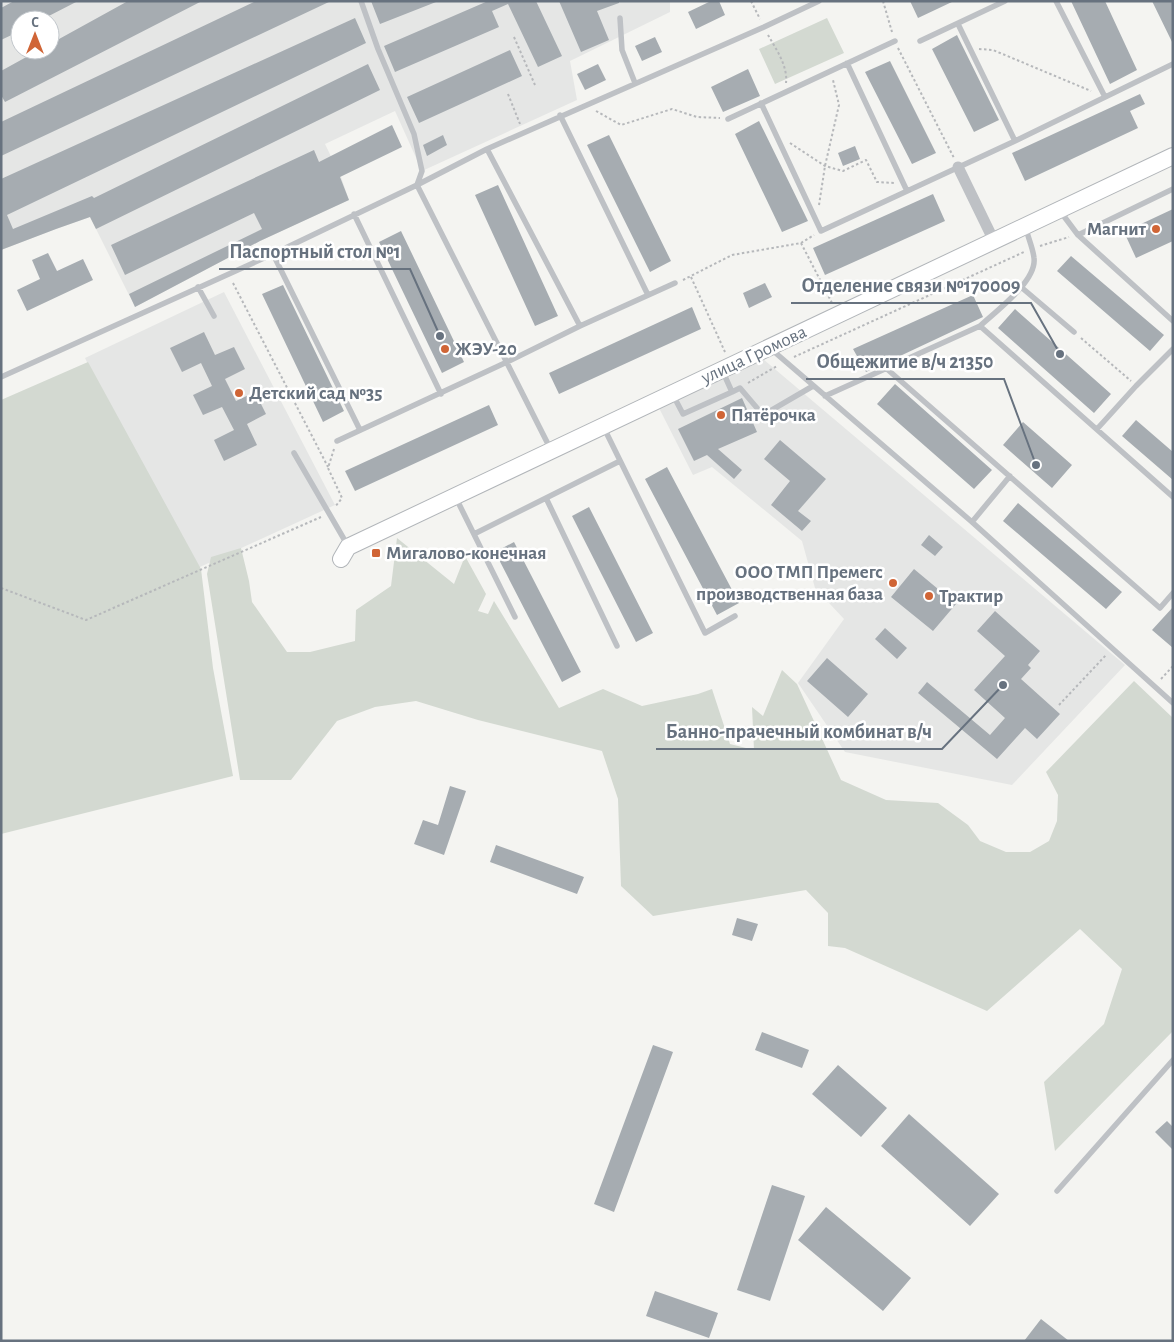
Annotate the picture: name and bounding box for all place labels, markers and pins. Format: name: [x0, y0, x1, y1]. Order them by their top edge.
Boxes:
place label: Магнит: [1087, 220, 1147, 239]
marker: Магнит: [1150, 223, 1162, 235]
callout: Паспортный стол №1: [219, 234, 410, 269]
callout: Отделение связи №170009: [791, 268, 1031, 303]
place label: ЖЭУ-20: [455, 340, 517, 359]
marker: ЖЭУ-20: [439, 343, 451, 355]
callout: Общежитие в/ч 21350: [806, 344, 1004, 379]
place label: Детский сад №35: [249, 384, 382, 403]
marker: Детский сад №35: [233, 387, 245, 399]
place label: Пятёрочка: [731, 406, 816, 425]
marker: Пятёрочка: [715, 409, 727, 421]
place label: Мигалово-конечная: [386, 544, 547, 563]
marker: Мигалово-конечная: [370, 547, 382, 559]
place label: ООО ТМП Премегс производственная база: [696, 563, 883, 604]
marker: ООО ТМП Премегс производственная база: [887, 577, 899, 589]
place label: Трактир: [939, 587, 1003, 606]
marker: Трактир: [923, 590, 935, 602]
callout: Банно-прачечный комбинат в/ч: [656, 714, 942, 749]

